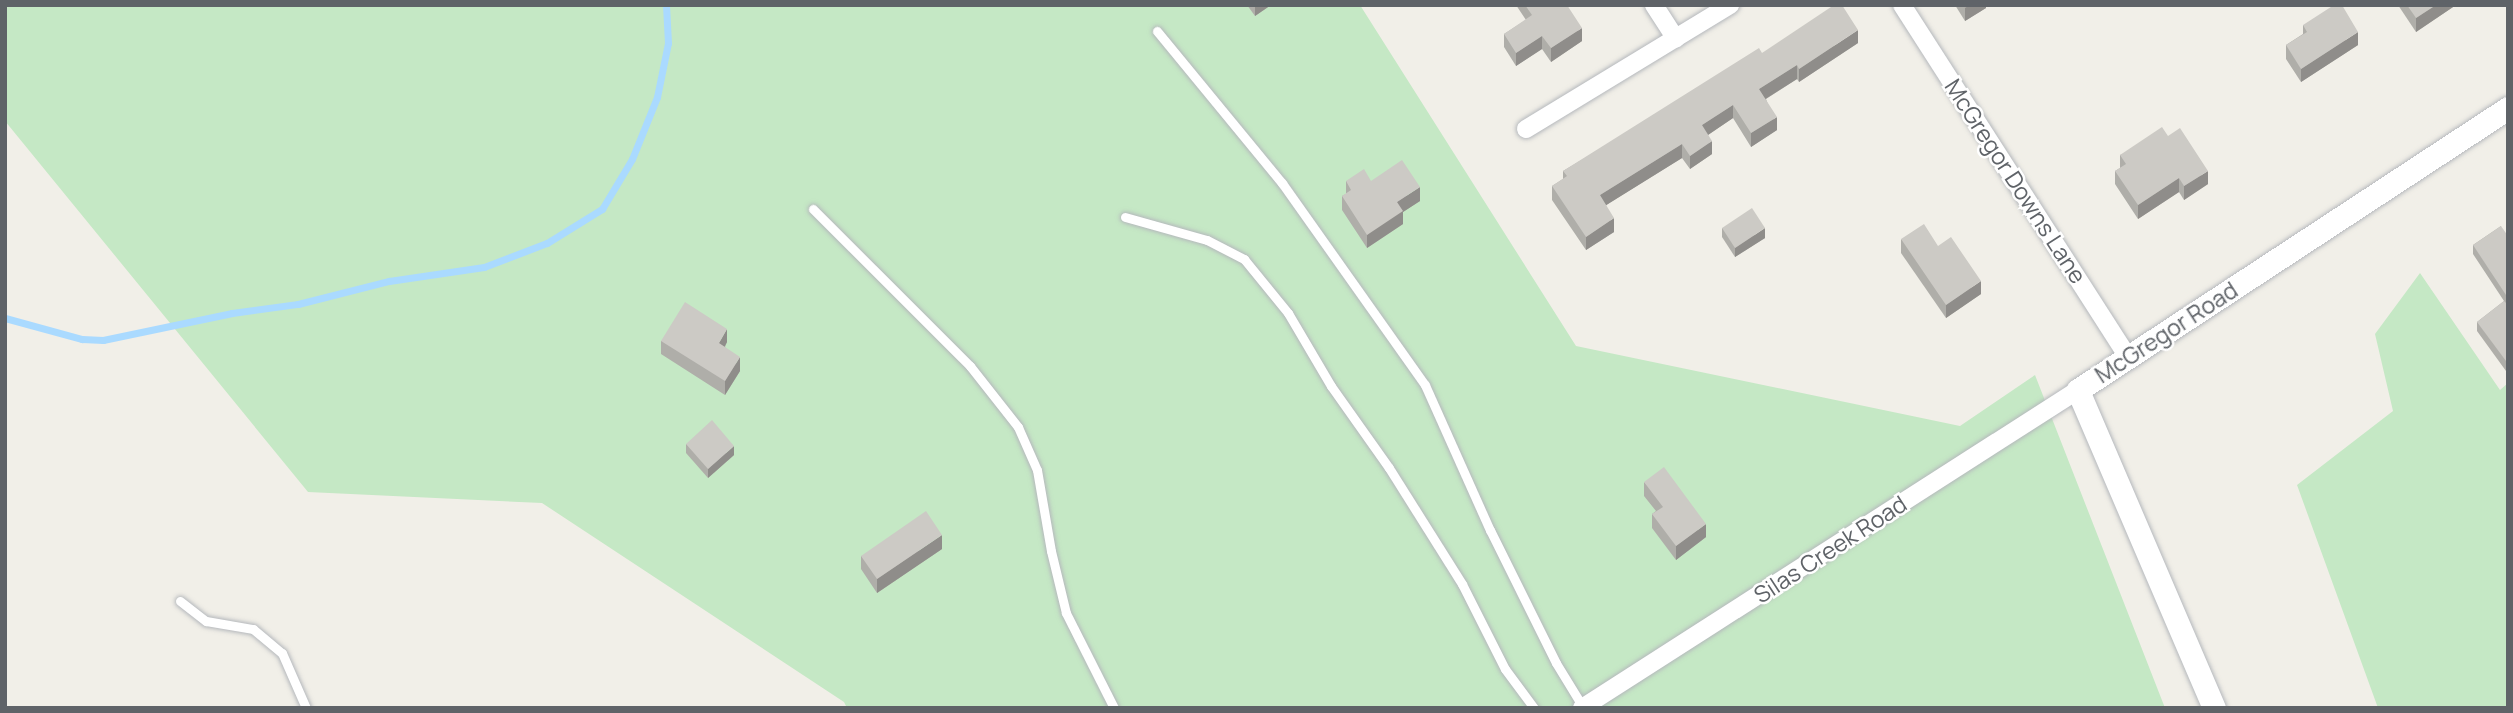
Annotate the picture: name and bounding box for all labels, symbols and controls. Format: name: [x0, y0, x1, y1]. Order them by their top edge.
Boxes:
street label: McGregor Downs Lane: [1940, 74, 2092, 288]
street label: McGregor Road: [2090, 276, 2242, 388]
street label: Silas Creek Road: [1749, 489, 1911, 609]

